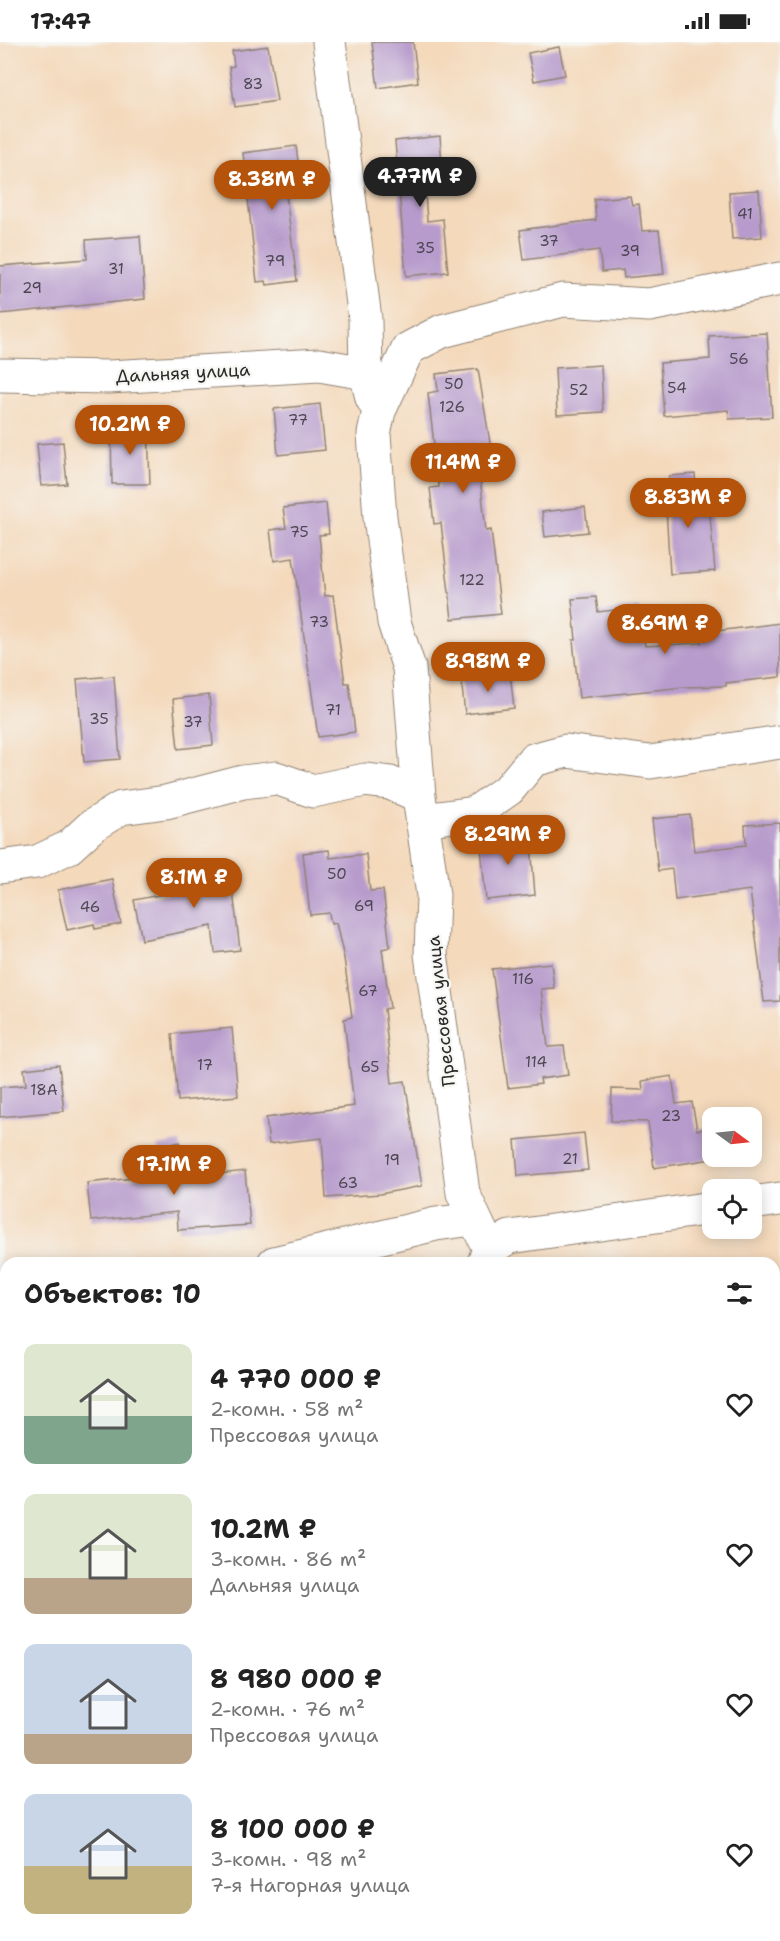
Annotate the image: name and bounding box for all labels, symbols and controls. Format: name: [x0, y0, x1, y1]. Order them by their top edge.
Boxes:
text: 17:47: [30, 7, 91, 36]
house number: 83: [243, 74, 263, 94]
pin: 4.77M ₽: [365, 157, 475, 208]
pin: 8.38M ₽: [217, 160, 327, 211]
text: 4.77M ₽: [377, 163, 463, 189]
text: 8.38M ₽: [228, 166, 316, 192]
house number: 41: [737, 204, 753, 224]
house number: 37: [539, 231, 559, 251]
house number: 35: [415, 238, 435, 258]
house number: 39: [620, 241, 640, 261]
house number: 79: [265, 251, 285, 271]
house number: 31: [108, 259, 124, 279]
house number: 29: [22, 278, 42, 298]
house number: 56: [729, 349, 749, 369]
street label: Дальняя улица: [115, 357, 251, 389]
house number: 50: [444, 374, 464, 394]
house number: 54: [667, 378, 687, 398]
house number: 52: [570, 380, 588, 400]
house number: 126: [439, 397, 465, 417]
pin: 10.2M ₽: [75, 405, 185, 456]
house number: 77: [288, 410, 308, 430]
text: 10.2M ₽: [89, 411, 171, 437]
pin: 11.4M ₽: [408, 443, 518, 494]
text: 11.4M ₽: [425, 449, 501, 475]
pin: 8.83M ₽: [633, 478, 743, 529]
text: 8.83M ₽: [644, 484, 732, 510]
house number: 75: [289, 522, 309, 542]
house number: 122: [459, 570, 485, 590]
pin: 8.69M ₽: [610, 604, 720, 655]
text: 8.69M ₽: [621, 610, 709, 636]
house number: 73: [309, 612, 329, 632]
pin: 8.98M ₽: [433, 642, 543, 693]
text: 8.98M ₽: [445, 648, 531, 674]
house number: 71: [325, 700, 341, 720]
house number: 35: [89, 709, 109, 729]
house number: 37: [183, 712, 203, 732]
pin: 8.29M ₽: [453, 815, 563, 866]
text: 8.29M ₽: [464, 821, 552, 847]
pin: 8.1M ₽: [145, 858, 243, 909]
text: 8.1M ₽: [160, 864, 228, 890]
house number: 50: [327, 864, 347, 884]
house number: 69: [354, 896, 374, 916]
house number: 46: [80, 897, 100, 917]
street label: Прессовая улица: [421, 934, 461, 1088]
house number: 116: [512, 969, 534, 989]
house number: 67: [358, 981, 378, 1001]
house number: 114: [525, 1052, 547, 1072]
house number: 17: [197, 1055, 213, 1075]
house number: 65: [360, 1057, 380, 1077]
house number: 18А: [30, 1080, 58, 1100]
house number: 23: [661, 1106, 681, 1126]
north arrow: [702, 1107, 762, 1167]
map controls: [702, 1107, 762, 1239]
pin: 17.1M ₽: [119, 1145, 229, 1196]
house number: 21: [562, 1149, 578, 1169]
house number: 19: [384, 1150, 400, 1170]
text: 17.1M ₽: [136, 1151, 212, 1177]
house number: 63: [338, 1173, 358, 1193]
button: locate: [702, 1179, 762, 1239]
text: Объектов: 10: [24, 1276, 201, 1311]
icon: filters: [723, 1277, 756, 1310]
text: 4 770 000 ₽: [210, 1361, 381, 1396]
icon: home: [72, 1368, 144, 1440]
icon: heart: [723, 1388, 756, 1421]
text: 2-комн. · 58 m²: [210, 1396, 364, 1422]
text: Прессовая улица: [210, 1422, 378, 1448]
text: 10.2M ₽: [210, 1511, 317, 1546]
icon: home: [72, 1518, 144, 1590]
icon: heart: [723, 1538, 756, 1571]
text: 3-комн. · 86 m²: [210, 1546, 366, 1572]
text: Дальняя улица: [210, 1572, 360, 1598]
text: 8 980 000 ₽: [210, 1661, 382, 1696]
icon: home: [72, 1668, 144, 1740]
icon: heart: [723, 1688, 756, 1721]
text: 2-комн. · 76 m²: [210, 1696, 365, 1722]
text: Прессовая улица: [210, 1722, 378, 1748]
text: 8 100 000 ₽: [210, 1811, 375, 1846]
icon: home: [72, 1818, 144, 1890]
icon: heart: [723, 1838, 756, 1871]
text: 3-комн. · 98 m²: [210, 1846, 367, 1872]
text: 7-я Нагорная улица: [210, 1872, 410, 1898]

